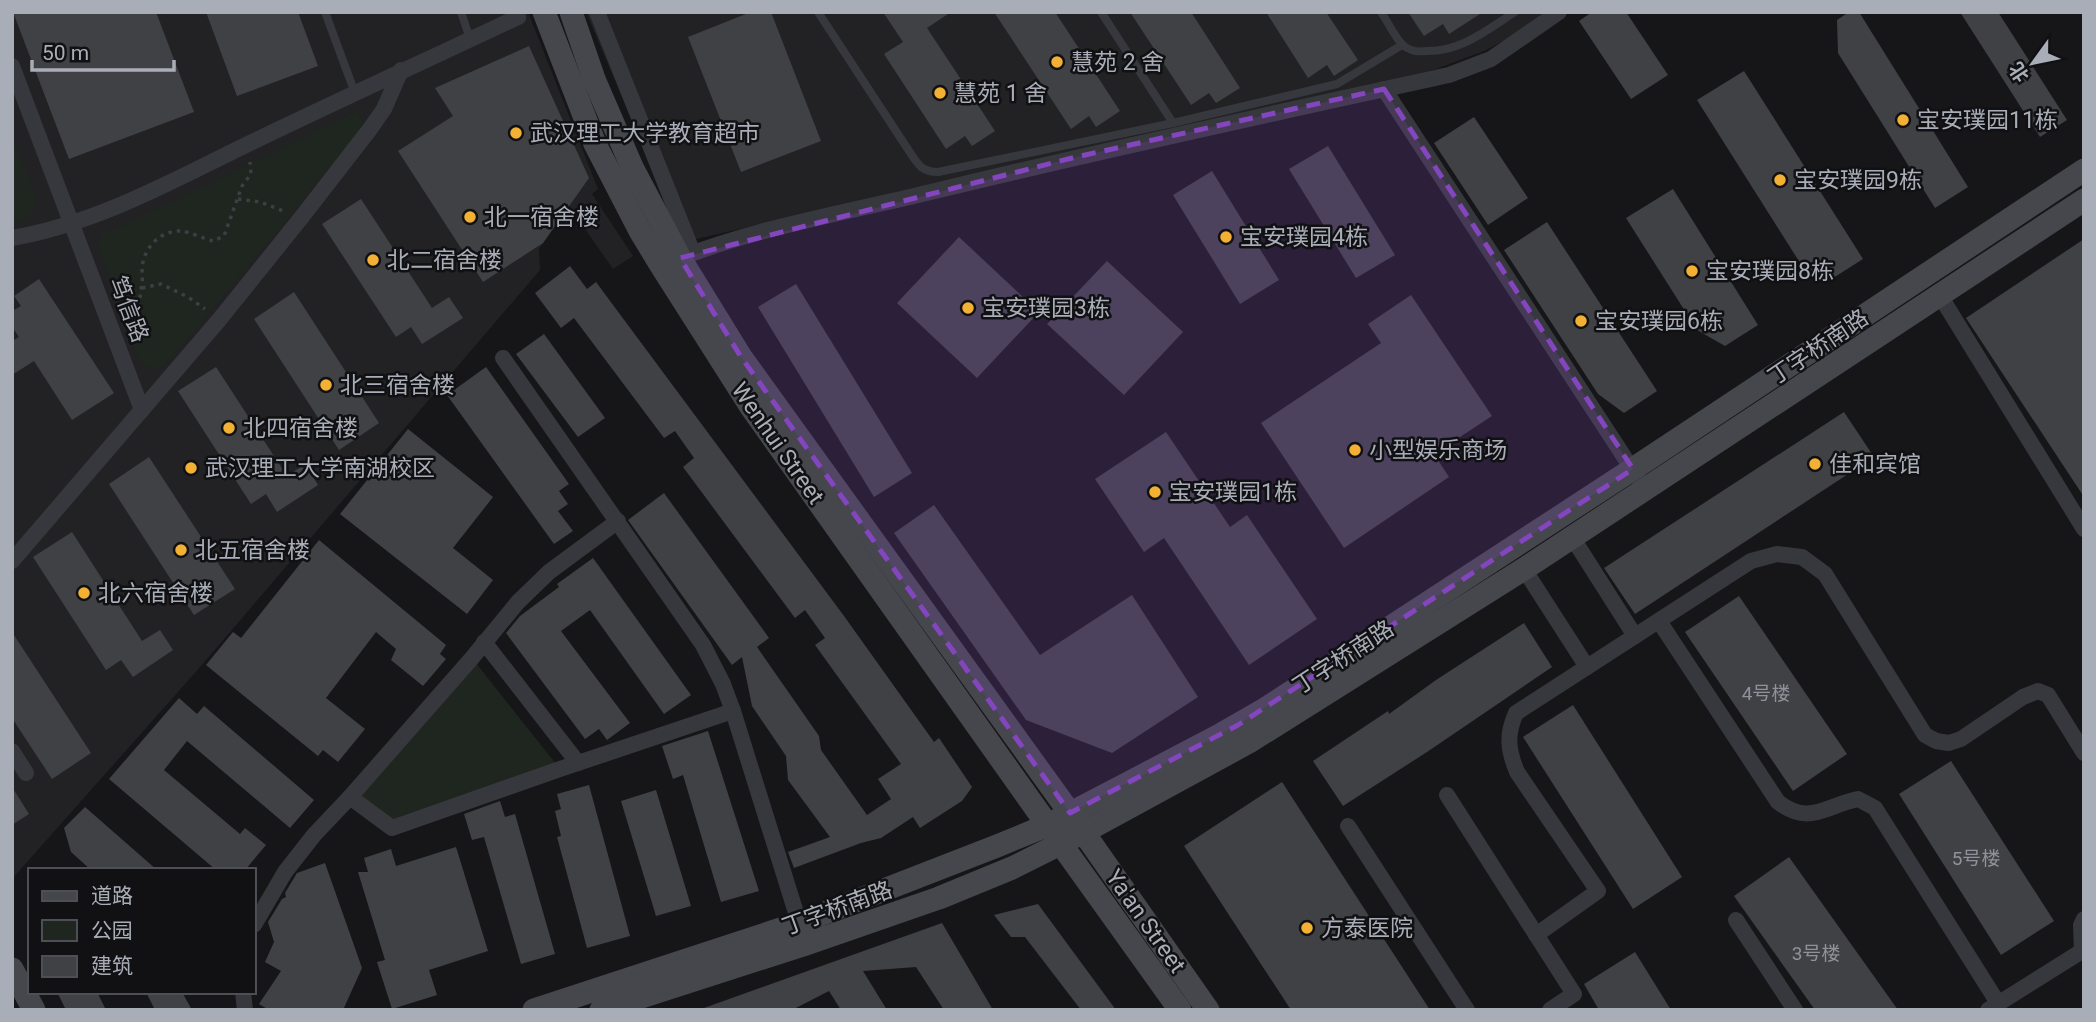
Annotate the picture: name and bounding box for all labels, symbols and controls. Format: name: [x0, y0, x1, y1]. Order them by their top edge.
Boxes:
scale bar: [32, 28, 173, 72]
north arrow: [1998, 28, 2068, 98]
text: 50 m: [42, 41, 89, 65]
place label: 慧苑 2 舍: [1071, 49, 1164, 76]
marker: 慧苑 2 舍: [1049, 54, 1065, 70]
text: 北: [2004, 58, 2034, 86]
place label: 慧苑 1 舍: [954, 80, 1047, 107]
marker: 慧苑 1 舍: [932, 85, 948, 101]
place label: 宝安璞园11栋: [1917, 107, 2058, 134]
marker: 宝安璞园11栋: [1895, 112, 1911, 128]
place label: 武汉理工大学教育超市: [530, 120, 760, 147]
marker: 武汉理工大学教育超市: [508, 125, 524, 141]
place label: 宝安璞园9栋: [1794, 167, 1922, 194]
marker: 宝安璞园9栋: [1772, 172, 1788, 188]
place label: 北一宿舍楼: [484, 204, 599, 231]
marker: 北一宿舍楼: [462, 209, 478, 225]
place label: 宝安璞园4栋: [1240, 224, 1368, 251]
marker: 宝安璞园4栋: [1218, 229, 1234, 245]
place label: 北二宿舍楼: [387, 247, 502, 274]
marker: 北二宿舍楼: [365, 252, 381, 268]
place label: 宝安璞园8栋: [1706, 258, 1834, 285]
marker: 宝安璞园8栋: [1684, 263, 1700, 279]
street label: 笃信路: [104, 272, 154, 346]
place label: 宝安璞园3栋: [982, 295, 1110, 322]
marker: 宝安璞园3栋: [960, 300, 976, 316]
street label: 丁字桥南路: [1763, 304, 1873, 391]
place label: 宝安璞园6栋: [1595, 308, 1723, 335]
marker: 宝安璞园6栋: [1573, 313, 1589, 329]
place label: 北三宿舍楼: [340, 372, 455, 399]
marker: 北三宿舍楼: [318, 377, 334, 393]
street label: Wenhui Street: [726, 377, 829, 509]
place label: 北四宿舍楼: [243, 415, 358, 442]
marker: 北四宿舍楼: [221, 420, 237, 436]
place label: 小型娱乐商场: [1369, 437, 1507, 464]
marker: 小型娱乐商场: [1347, 442, 1363, 458]
place label: 佳和宾馆: [1829, 451, 1921, 478]
place label: 武汉理工大学南湖校区: [205, 455, 435, 482]
marker: 佳和宾馆: [1807, 456, 1823, 472]
marker: 武汉理工大学南湖校区: [183, 460, 199, 476]
place label: 宝安璞园1栋: [1169, 479, 1297, 506]
marker: 宝安璞园1栋: [1147, 484, 1163, 500]
place label: 北五宿舍楼: [195, 537, 310, 564]
marker: 北五宿舍楼: [173, 542, 189, 558]
place label: 北六宿舍楼: [98, 580, 213, 607]
marker: 北六宿舍楼: [76, 585, 92, 601]
street label: 丁字桥南路: [1288, 615, 1399, 700]
house number: 4号楼: [1742, 682, 1790, 705]
house number: 5号楼: [1952, 847, 2000, 870]
street label: Ya'an Street: [1100, 864, 1191, 978]
legend: [28, 868, 256, 994]
street label: 丁字桥南路: [779, 876, 896, 941]
text: 道路: [91, 884, 133, 908]
place label: 方泰医院: [1321, 915, 1413, 942]
text: 公园: [91, 919, 133, 943]
marker: 方泰医院: [1299, 920, 1315, 936]
house number: 3号楼: [1792, 942, 1840, 965]
text: 建筑: [91, 954, 133, 978]

